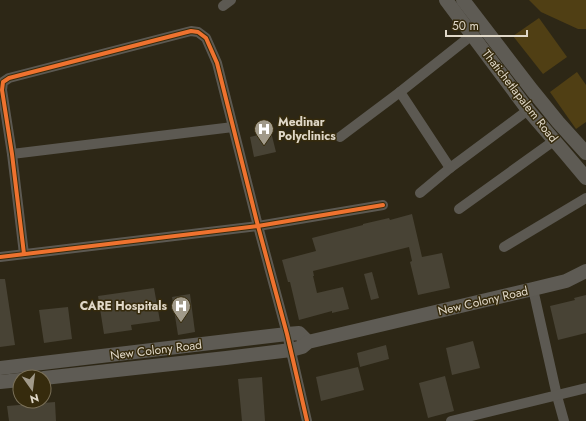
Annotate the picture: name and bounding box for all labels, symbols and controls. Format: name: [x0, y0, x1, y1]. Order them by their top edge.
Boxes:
scale bar: [446, 12, 527, 38]
text: 50 m: [452, 17, 479, 35]
street label: Thatichetlapalem Road: [478, 46, 562, 146]
place label: Medinar Polyclinics: [278, 113, 336, 145]
hospital icon: Medinar Polyclinics: [253, 118, 275, 146]
street label: New Colony Road: [436, 282, 530, 320]
hospital icon: CARE Hospitals: [170, 295, 192, 323]
place label: CARE Hospitals: [80, 297, 168, 315]
street label: New Colony Road: [109, 335, 203, 365]
north arrow: [12, 369, 52, 409]
text: N: [28, 390, 41, 408]

